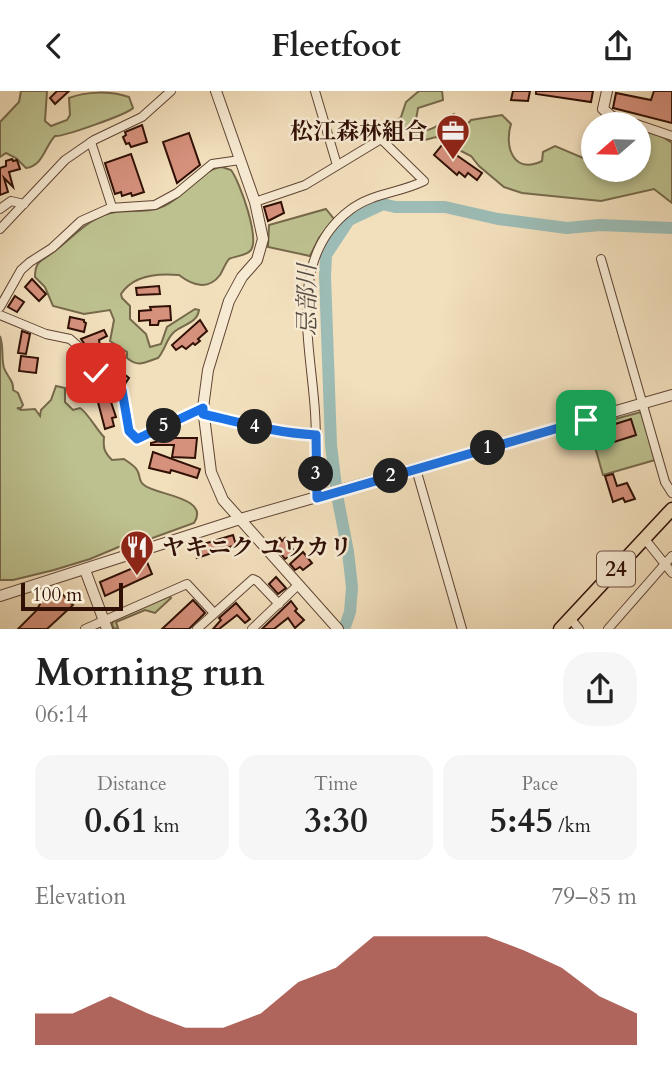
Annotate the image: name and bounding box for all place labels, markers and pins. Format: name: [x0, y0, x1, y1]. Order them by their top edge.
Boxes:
office icon: 松江森林組合: [434, 112, 472, 161]
place label: 松江森林組合: [290, 116, 428, 147]
pin: [66, 343, 126, 403]
pin: [556, 390, 616, 450]
pin: 5: [146, 409, 182, 443]
pin: 4: [238, 409, 272, 445]
pin: 1: [470, 431, 505, 465]
pin: 3: [298, 457, 334, 491]
pin: 2: [374, 459, 408, 493]
restaurant icon: ヤキニク ユウカリ: [118, 528, 156, 577]
place label: ヤキニク ユウカリ: [162, 532, 352, 563]

